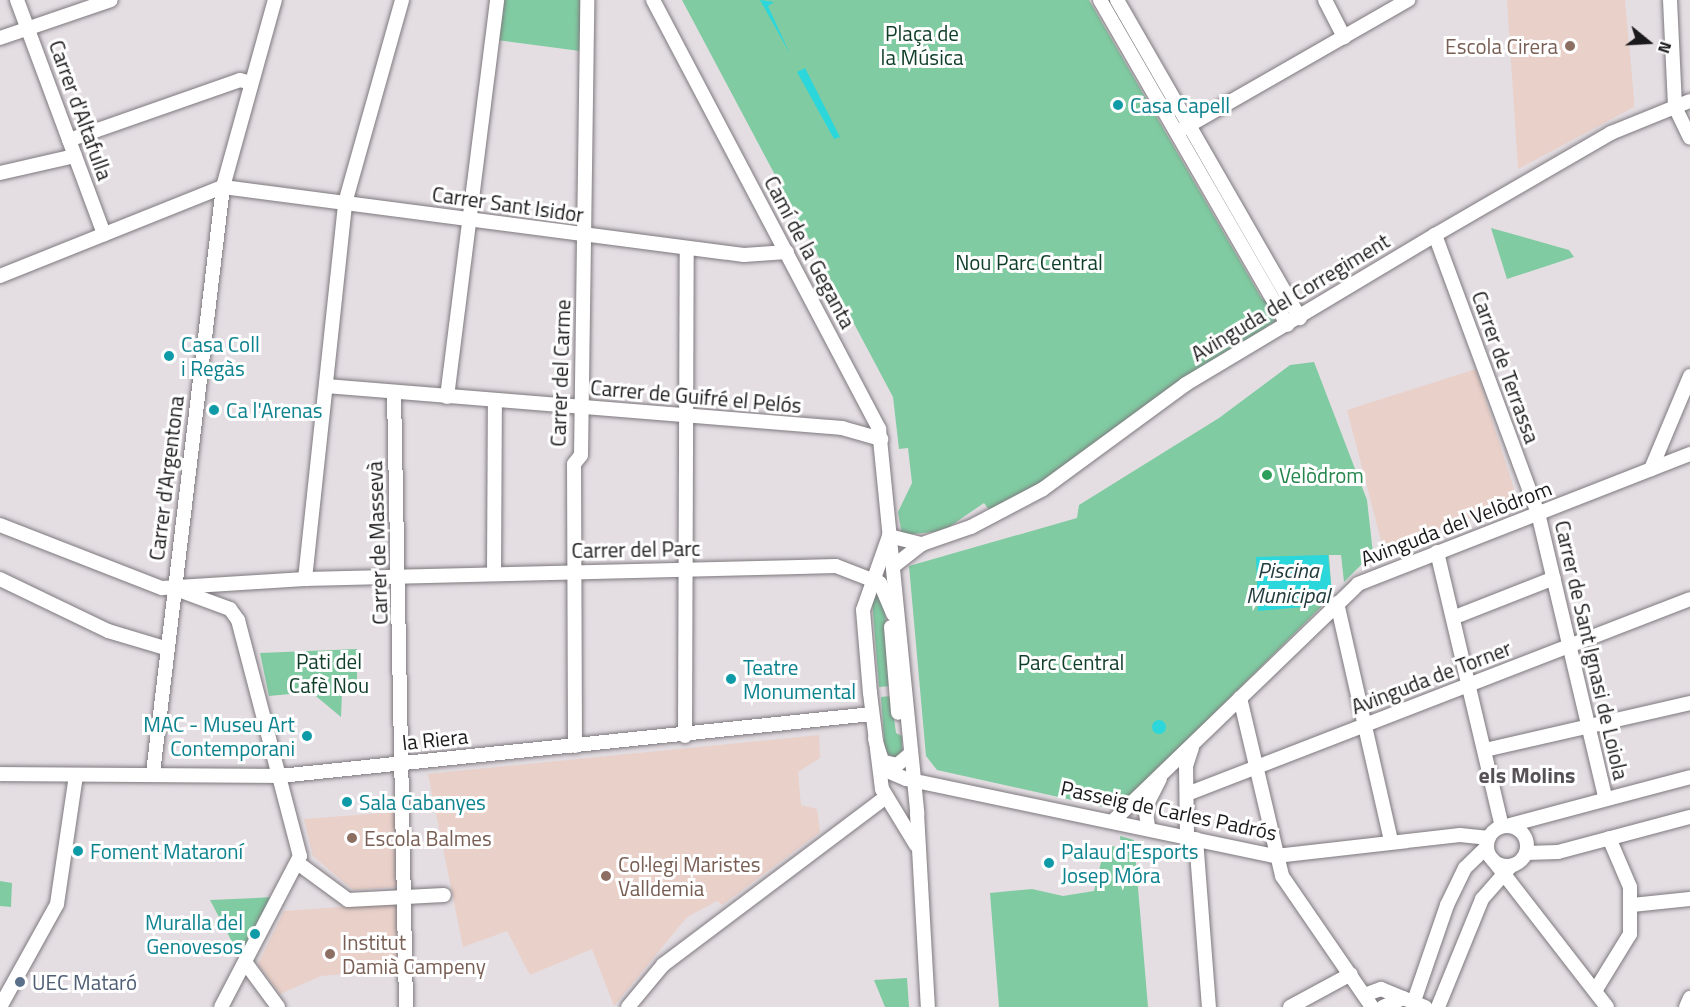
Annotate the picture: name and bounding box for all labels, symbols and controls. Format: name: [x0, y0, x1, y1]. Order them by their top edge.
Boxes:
north arrow: [1618, 12, 1678, 72]
park label: Plaça de la Música: [881, 20, 963, 70]
place label: Escola Cirera: [1445, 33, 1558, 59]
street label: Carrer d'Altafulla: [44, 37, 118, 183]
marker: Escola Cirera: [1563, 39, 1577, 53]
text: N: [1652, 39, 1678, 57]
place label: Casa Capell: [1130, 92, 1230, 118]
marker: Casa Capell: [1111, 98, 1125, 112]
street label: Camí de la Geganta: [759, 171, 861, 333]
street label: Carrer Sant Isidor: [431, 181, 585, 227]
street label: Avinguda del Corregiment: [1186, 228, 1394, 366]
park label: Nou Parc Central: [955, 249, 1103, 275]
street label: Carrer de Terrassa: [1467, 288, 1545, 446]
street label: Carrer del Carme: [545, 299, 575, 447]
place label: Casa Coll i Regàs: [181, 331, 260, 381]
marker: Casa Coll i Regàs: [162, 349, 176, 363]
street label: Carrer de Guifré el Pelós: [589, 374, 803, 418]
street label: Carrer d'Argentona: [143, 394, 189, 562]
place label: Ca l'Arenas: [226, 397, 323, 423]
marker: Ca l'Arenas: [207, 403, 221, 417]
street label: Carrer de Massevà: [362, 461, 392, 625]
place label: Velòdrom: [1279, 462, 1364, 488]
marker: Velòdrom: [1260, 468, 1274, 482]
street label: Avinguda del Velòdrom: [1357, 475, 1555, 571]
street label: Carrer de Sant Ignasi de Loiola: [1550, 518, 1634, 782]
street label: Carrer del Parc: [571, 535, 701, 563]
water label: Piscina Municipal: [1246, 557, 1330, 608]
street label: Avinguda de Torner: [1347, 635, 1515, 719]
park label: Pati del Cafè Nou: [289, 648, 369, 698]
park label: Parc Central: [1018, 649, 1124, 675]
place label: Teatre Monumental: [743, 654, 856, 704]
marker: Teatre Monumental: [724, 672, 738, 686]
place label: MAC - Museu Art Contemporani: [143, 711, 295, 761]
street label: la Riera: [401, 723, 469, 755]
marker: MAC - Museu Art Contemporani: [300, 729, 314, 743]
district label: els Molins: [1479, 763, 1575, 789]
street label: Passeig de Carles Padrós: [1059, 775, 1279, 845]
place label: Sala Cabanyes: [359, 789, 486, 815]
marker: Sala Cabanyes: [340, 795, 354, 809]
place label: Escola Balmes: [364, 825, 492, 851]
marker: Escola Balmes: [345, 831, 359, 845]
place label: Foment Mataroní: [90, 838, 243, 864]
place label: Palau d'Esports Josep Móra: [1061, 838, 1198, 888]
marker: Foment Mataroní: [71, 844, 85, 858]
place label: Col·legi Maristes Valldemia: [618, 851, 760, 901]
marker: Palau d'Esports Josep Móra: [1042, 856, 1056, 870]
marker: Col·legi Maristes Valldemia: [599, 869, 613, 883]
place label: Muralla del Genovesos: [145, 909, 243, 959]
marker: Muralla del Genovesos: [248, 927, 262, 941]
place label: Institut Damià Campeny: [342, 929, 486, 979]
marker: Institut Damià Campeny: [323, 947, 337, 961]
place label: UEC Mataró: [32, 969, 137, 995]
marker: UEC Mataró: [13, 975, 27, 989]

